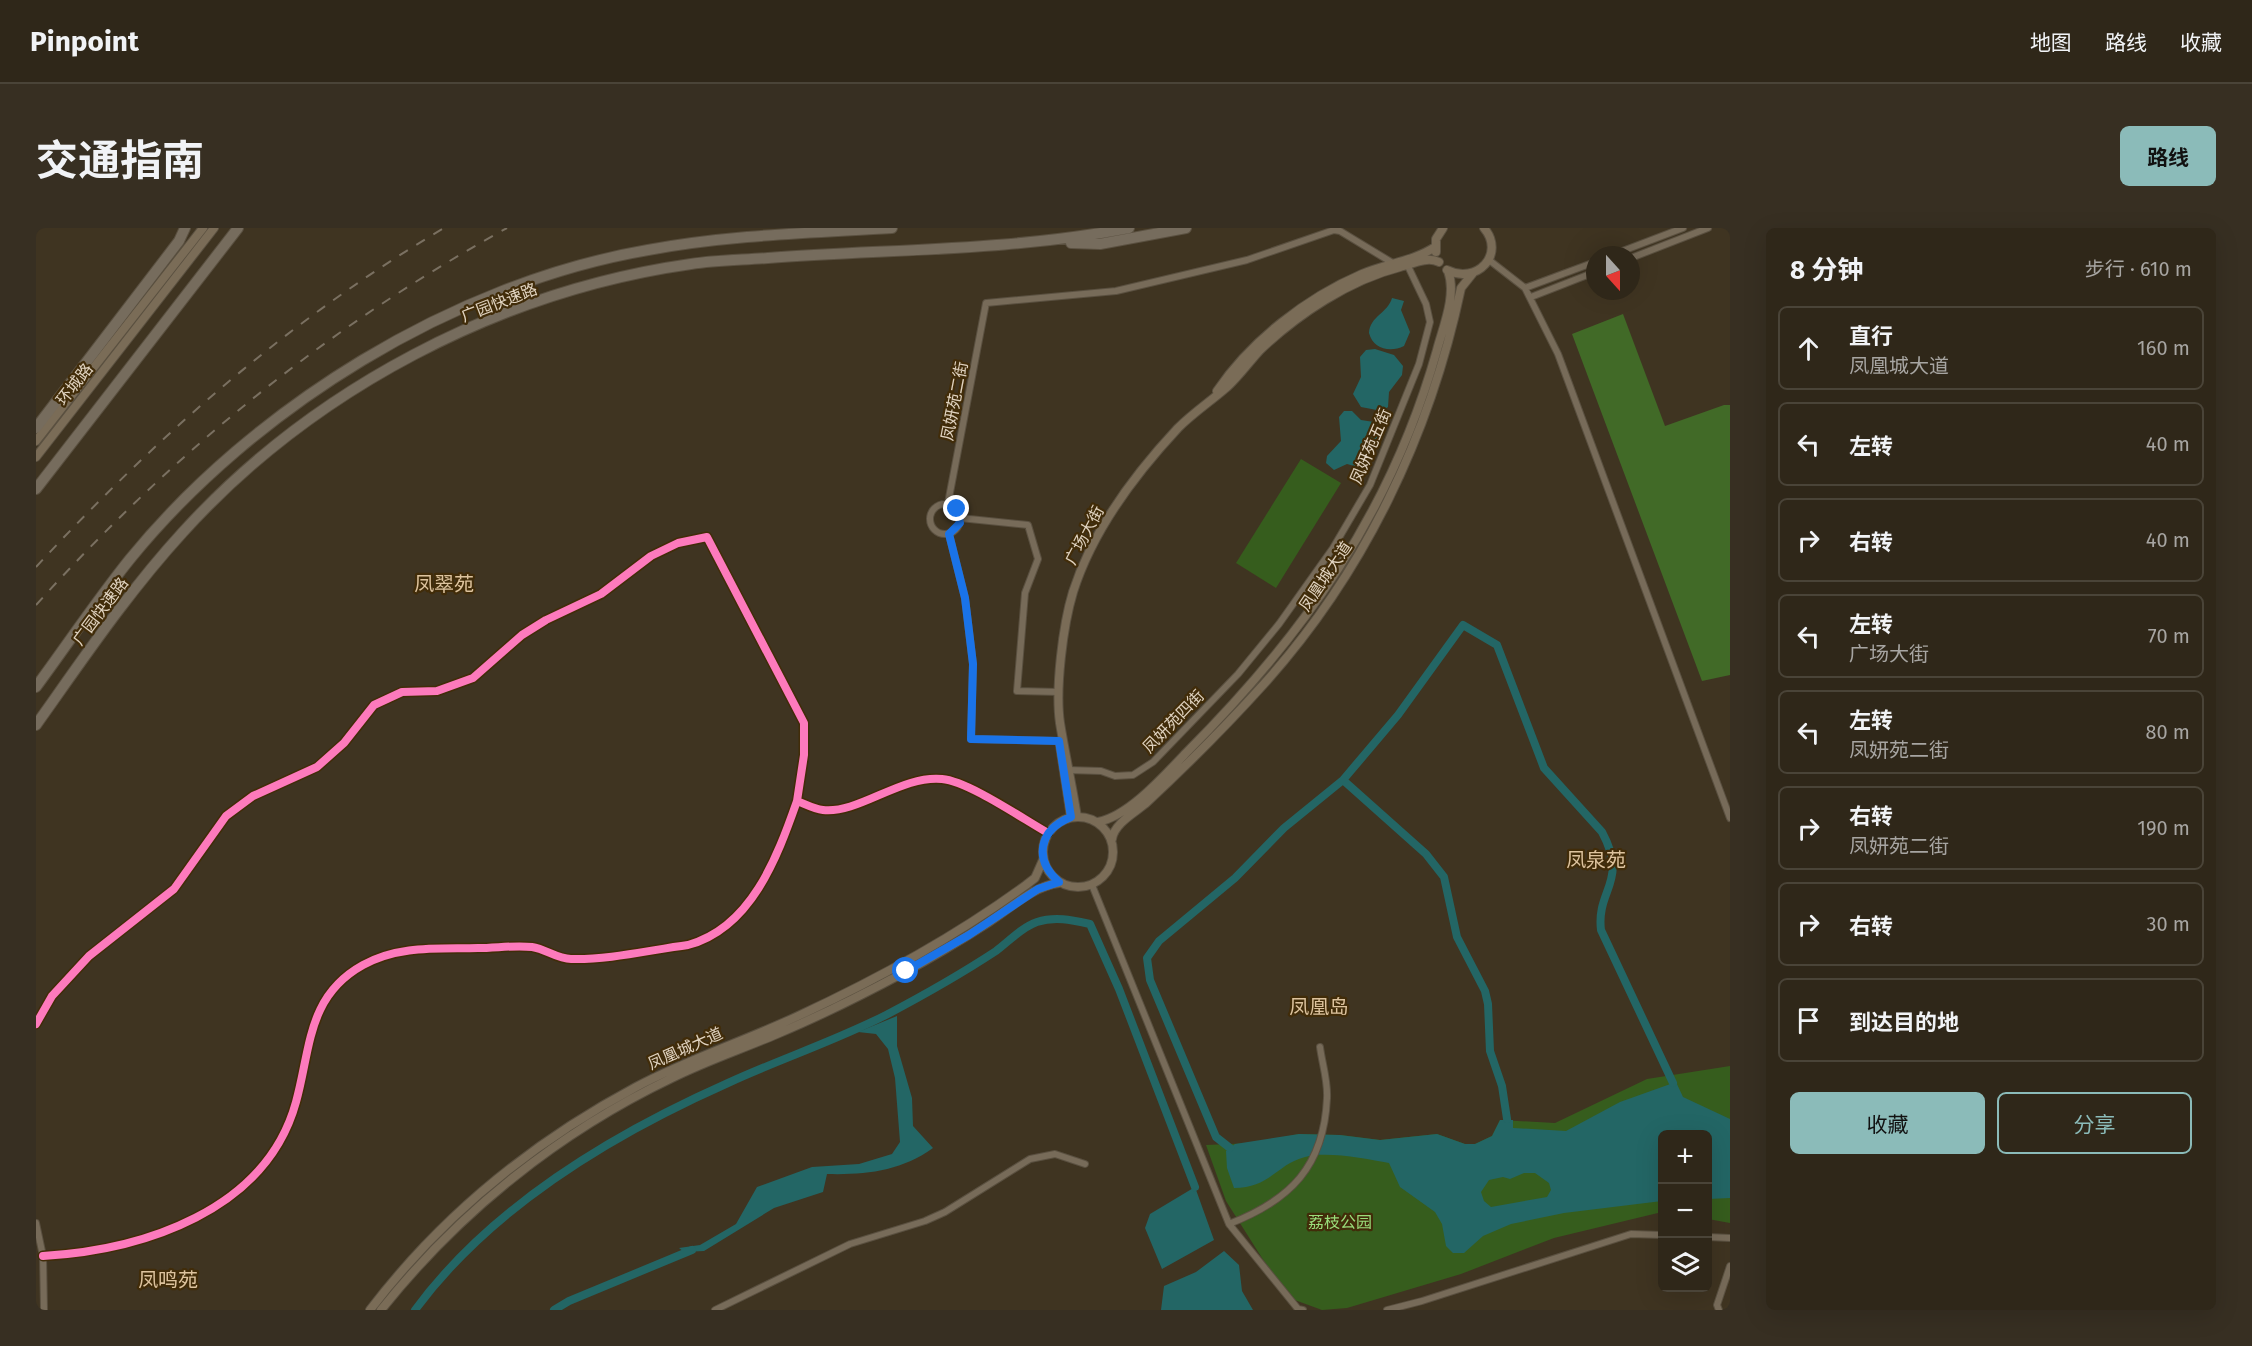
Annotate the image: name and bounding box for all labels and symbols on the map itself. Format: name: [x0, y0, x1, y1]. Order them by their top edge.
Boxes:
north arrow: [1586, 246, 1640, 300]
street label: 广园快速路: [458, 279, 540, 326]
street label: 环城路: [52, 360, 97, 409]
street label: 凤妍苑二街: [938, 360, 971, 442]
street label: 凤妍苑五街: [1346, 406, 1395, 487]
route end: [943, 495, 969, 521]
street label: 广场大街: [1061, 503, 1108, 568]
street label: 凤凰城大道: [1295, 538, 1356, 615]
district label: 凤翠苑: [414, 572, 474, 596]
street label: 广园快速路: [69, 574, 132, 649]
street label: 凤妍苑四街: [1139, 686, 1208, 757]
district label: 凤泉苑: [1566, 848, 1626, 872]
route start: [892, 957, 918, 983]
district label: 凤凰岛: [1289, 995, 1349, 1019]
street label: 凤凰城大道: [645, 1024, 726, 1073]
park label: 荔枝公园: [1308, 1213, 1372, 1232]
district label: 凤鸣苑: [138, 1268, 198, 1292]

